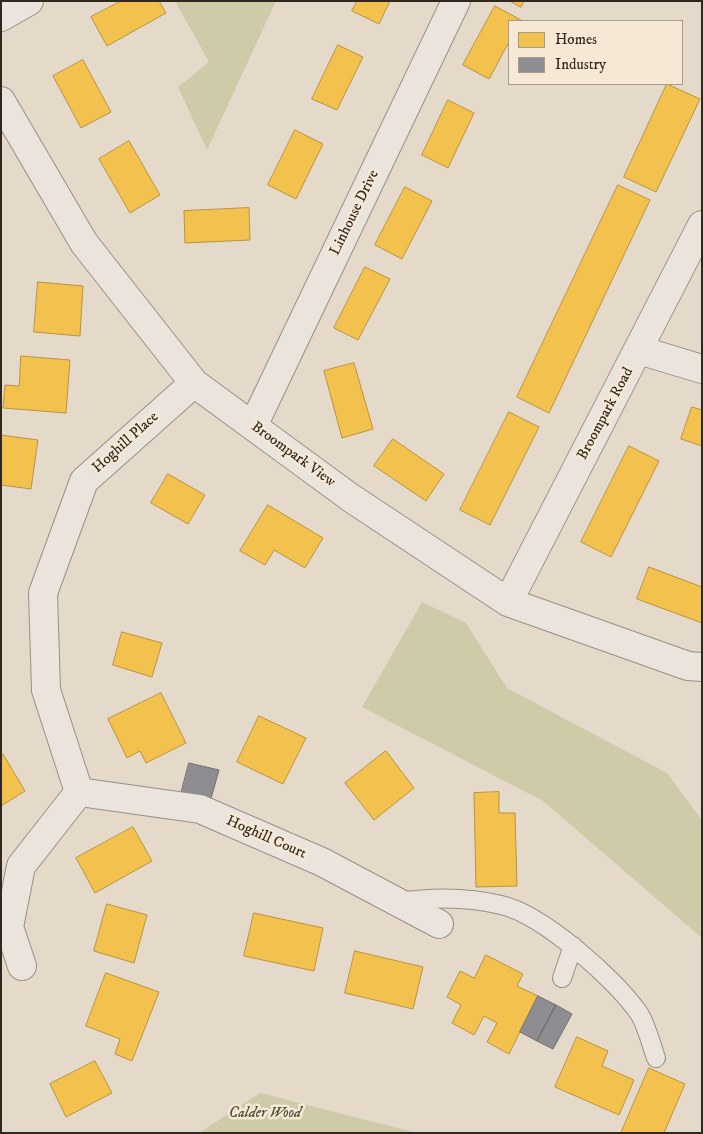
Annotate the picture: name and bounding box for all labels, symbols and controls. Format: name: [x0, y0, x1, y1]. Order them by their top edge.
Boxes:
legend: [508, 20, 683, 85]
text: Homes: [555, 30, 597, 49]
text: Industry: [555, 55, 606, 74]
street label: Linhouse Drive: [327, 167, 383, 259]
street label: Broompark Road: [574, 365, 638, 463]
street label: Hoghill Place: [89, 409, 163, 477]
street label: Broompark View: [247, 418, 339, 492]
street label: Hoghill Court: [223, 812, 309, 864]
park label: Calder Wood: [229, 1105, 301, 1123]

